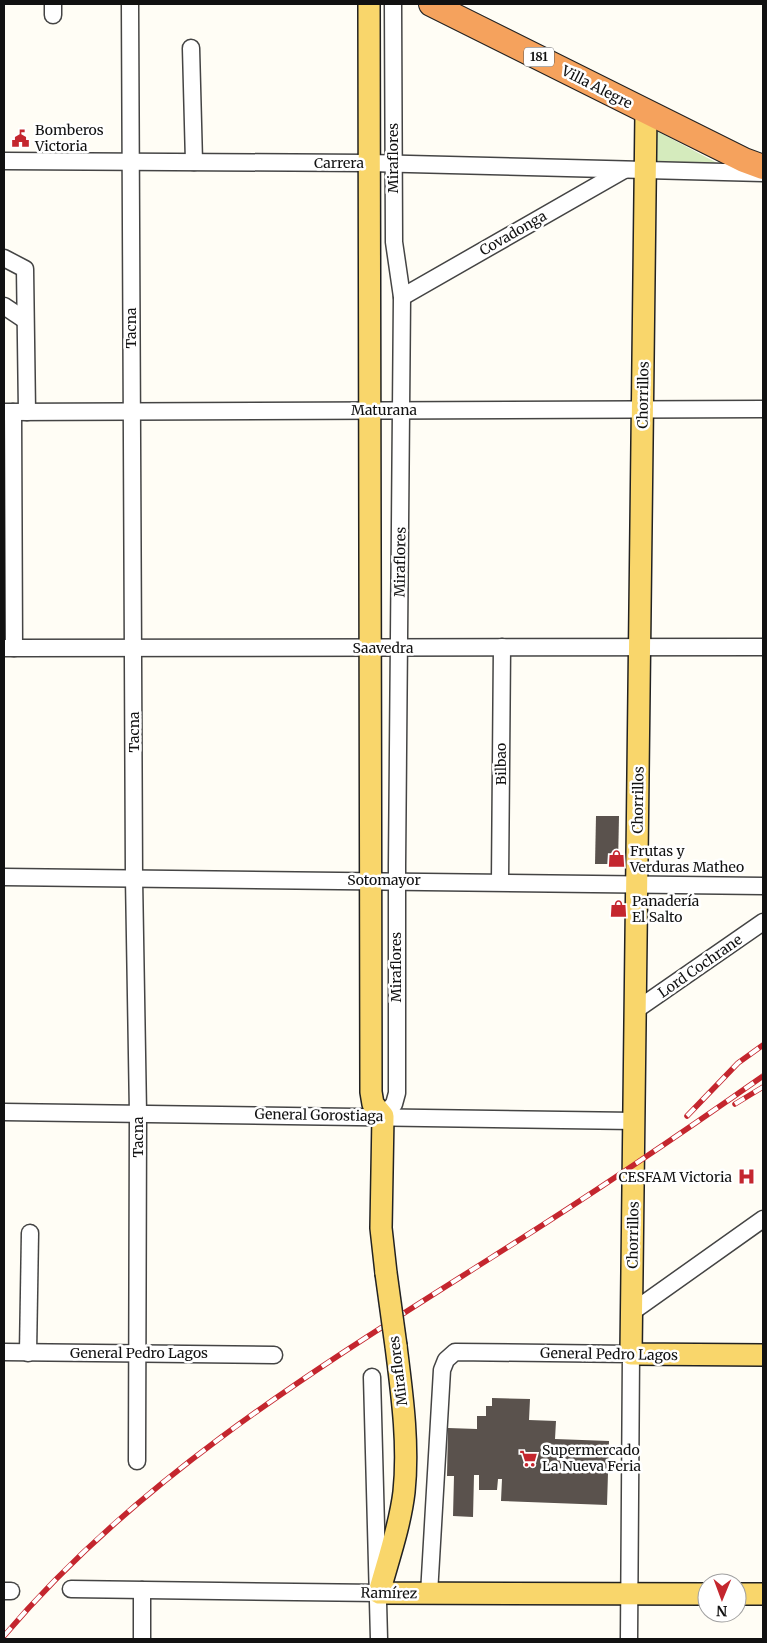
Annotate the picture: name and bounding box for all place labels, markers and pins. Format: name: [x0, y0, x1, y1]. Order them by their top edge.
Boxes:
place label: Bomberos Victoria: [34, 121, 104, 155]
public building icon: Bomberos Victoria: [11, 128, 31, 148]
place label: Frutas y Verduras Matheo: [629, 842, 744, 876]
shop icon: Frutas y Verduras Matheo: [606, 849, 626, 869]
place label: Panadería El Salto: [632, 892, 700, 926]
shop icon: Panadería El Salto: [608, 899, 628, 919]
hospital icon: CESFAM Victoria: [736, 1167, 756, 1187]
place label: CESFAM Victoria: [618, 1168, 732, 1186]
place label: Supermercado La Nueva Feria: [542, 1441, 642, 1475]
supermarket icon: Supermercado La Nueva Feria: [518, 1448, 538, 1468]

